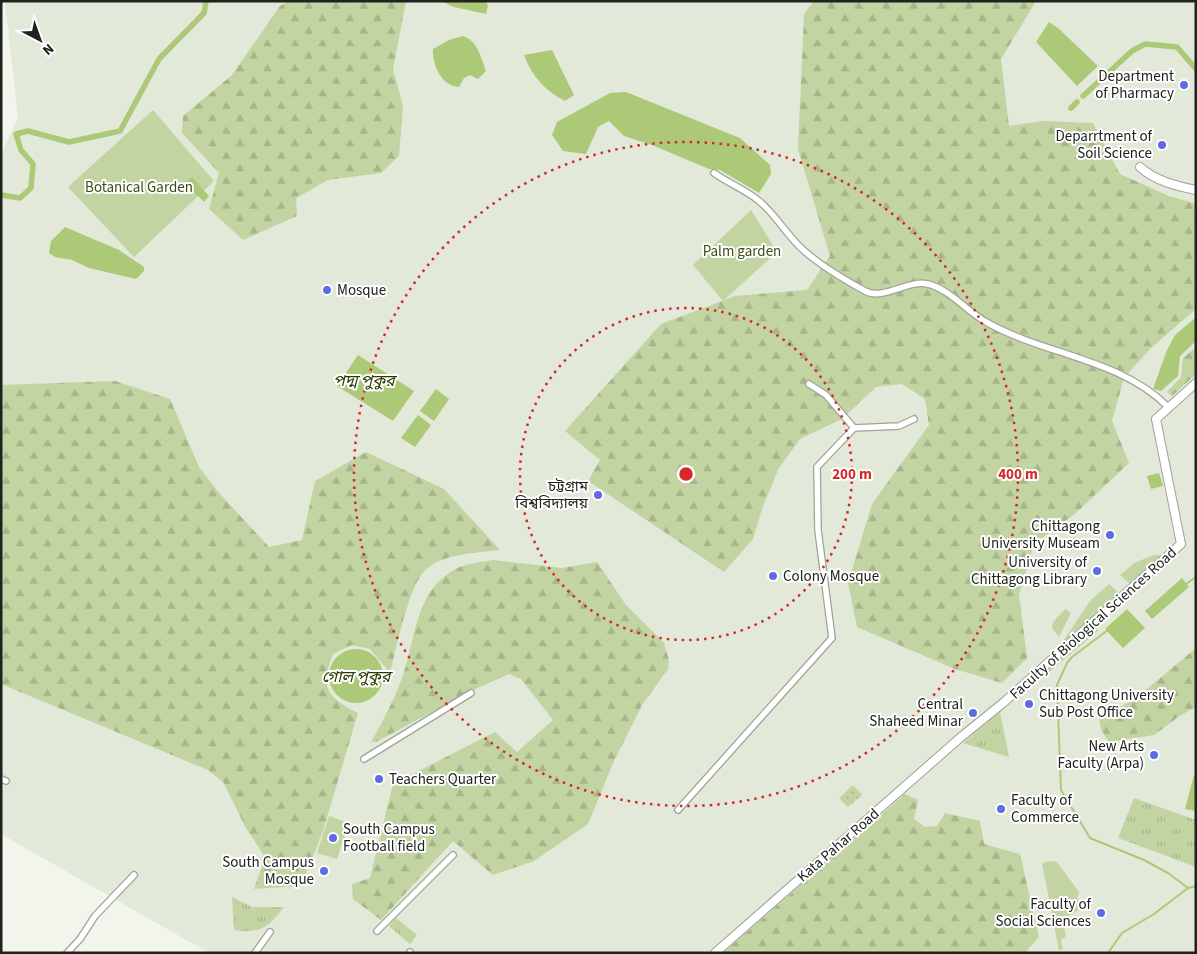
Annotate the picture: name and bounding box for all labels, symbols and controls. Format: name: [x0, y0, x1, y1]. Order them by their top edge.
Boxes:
north arrow: [15, 15, 65, 65]
text: N: [38, 38, 58, 60]
place label: Department of Pharmacy: [1095, 66, 1174, 104]
marker: Department of Pharmacy: [1178, 79, 1190, 91]
place label: Deparrtment of Soil Science: [1056, 126, 1153, 164]
marker: Deparrtment of Soil Science: [1156, 139, 1168, 151]
park label: Botanical Garden: [85, 177, 193, 198]
park label: Palm garden: [703, 241, 781, 262]
place label: Mosque: [337, 280, 386, 301]
marker: Mosque: [321, 284, 333, 296]
water label: পদ্ম পুকুর: [333, 370, 398, 392]
text: 200 m: [832, 464, 872, 485]
text: 400 m: [998, 464, 1038, 485]
centre of rings: [677, 465, 695, 483]
place label: চট্টগ্রাম বিশ্ববিদ্যালয়: [514, 476, 589, 514]
marker: চট্টগ্রাম বিশ্ববিদ্যালয়: [592, 489, 604, 501]
place label: Chittagong University Museam: [981, 516, 1100, 554]
marker: Chittagong University Museam: [1104, 529, 1116, 541]
street label: Faculty of Biological Sciences Road: [1005, 543, 1182, 704]
place label: University of Chittagong Library: [971, 552, 1088, 590]
marker: University of Chittagong Library: [1091, 565, 1103, 577]
place label: Colony Mosque: [783, 566, 879, 587]
marker: Colony Mosque: [767, 570, 779, 582]
water label: গোল পুকুর: [322, 666, 394, 688]
place label: Chittagong University Sub Post Office: [1039, 685, 1174, 723]
place label: Central Shaheed Minar: [869, 694, 964, 732]
marker: Chittagong University Sub Post Office: [1023, 698, 1035, 710]
marker: Central Shaheed Minar: [967, 707, 979, 719]
place label: New Arts Faculty (Arpa): [1058, 736, 1144, 774]
marker: New Arts Faculty (Arpa): [1148, 749, 1160, 761]
place label: Teachers Quarter: [389, 769, 497, 790]
marker: Teachers Quarter: [373, 773, 385, 785]
place label: Faculty of Commerce: [1011, 790, 1079, 828]
marker: Faculty of Commerce: [995, 803, 1007, 815]
street label: Kata Pahar Road: [793, 804, 884, 887]
place label: South Campus Football field: [343, 819, 435, 857]
marker: South Campus Football field: [327, 832, 339, 844]
place label: South Campus Mosque: [222, 852, 314, 890]
marker: South Campus Mosque: [318, 865, 330, 877]
place label: Faculty of Social Sciences: [996, 894, 1092, 932]
marker: Faculty of Social Sciences: [1095, 907, 1107, 919]

